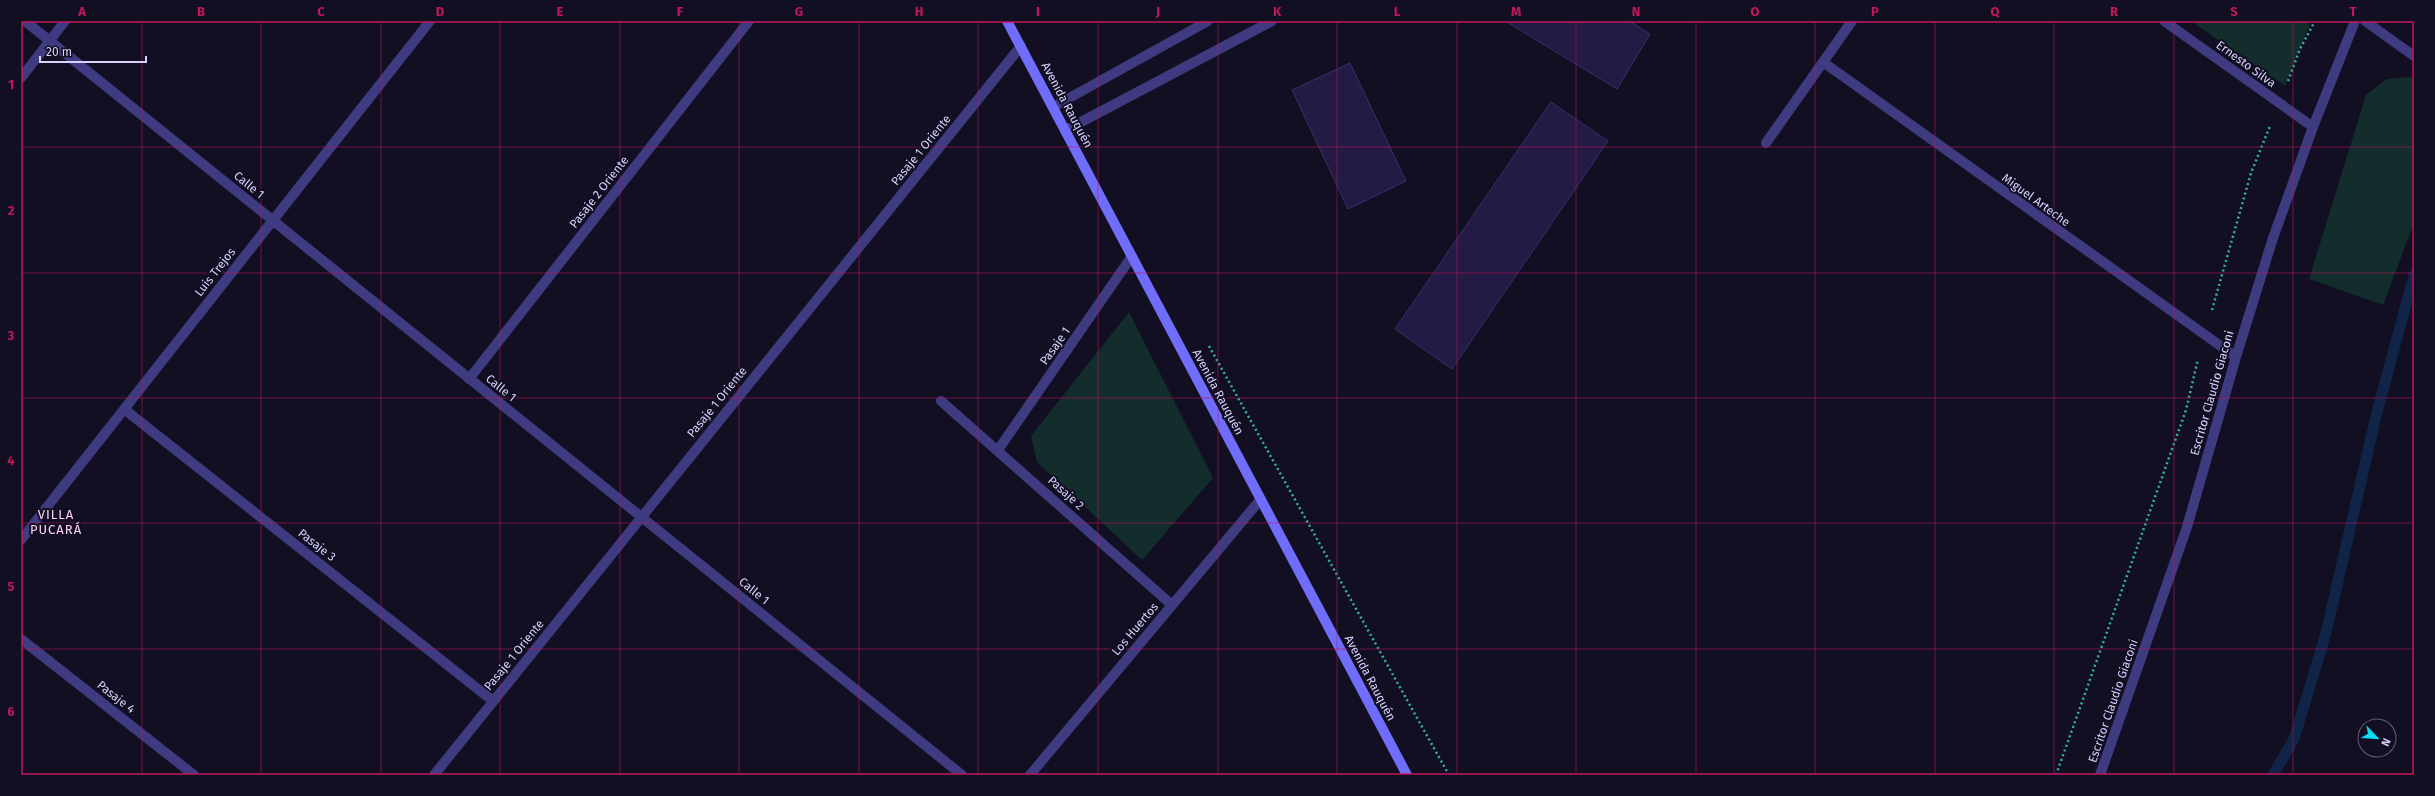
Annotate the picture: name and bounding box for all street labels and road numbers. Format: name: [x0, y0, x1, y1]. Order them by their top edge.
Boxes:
street label: Ernesto Silva: [2214, 38, 2278, 90]
street label: Avenida Rauquén: [1039, 60, 1095, 150]
street label: Pasaje 1 Oriente: [888, 112, 954, 188]
street label: Pasaje 2 Oriente: [567, 153, 631, 231]
street label: Calle 1: [231, 169, 267, 201]
street label: Miguel Arteche: [1999, 171, 2073, 229]
street label: Luis Trejos: [192, 245, 238, 299]
street label: Pasaje 1: [1037, 324, 1073, 368]
street label: Escritor Claudio Giaconi: [2187, 329, 2237, 457]
street label: Avenida Rauquén: [1190, 347, 1246, 437]
street label: Pasaje 1 Oriente: [684, 364, 750, 440]
street label: Calle 1: [483, 372, 519, 404]
street label: Pasaje 2: [1045, 473, 1087, 513]
street label: Pasaje 3: [295, 526, 339, 564]
street label: Calle 1: [736, 575, 772, 607]
street label: Los Huertos: [1109, 599, 1161, 658]
street label: Pasaje 1 Oriente: [481, 617, 547, 693]
street label: Avenida Rauquén: [1342, 633, 1398, 723]
street label: Escritor Claudio Giaconi: [2085, 638, 2141, 764]
street label: Pasaje 4: [94, 678, 138, 716]

